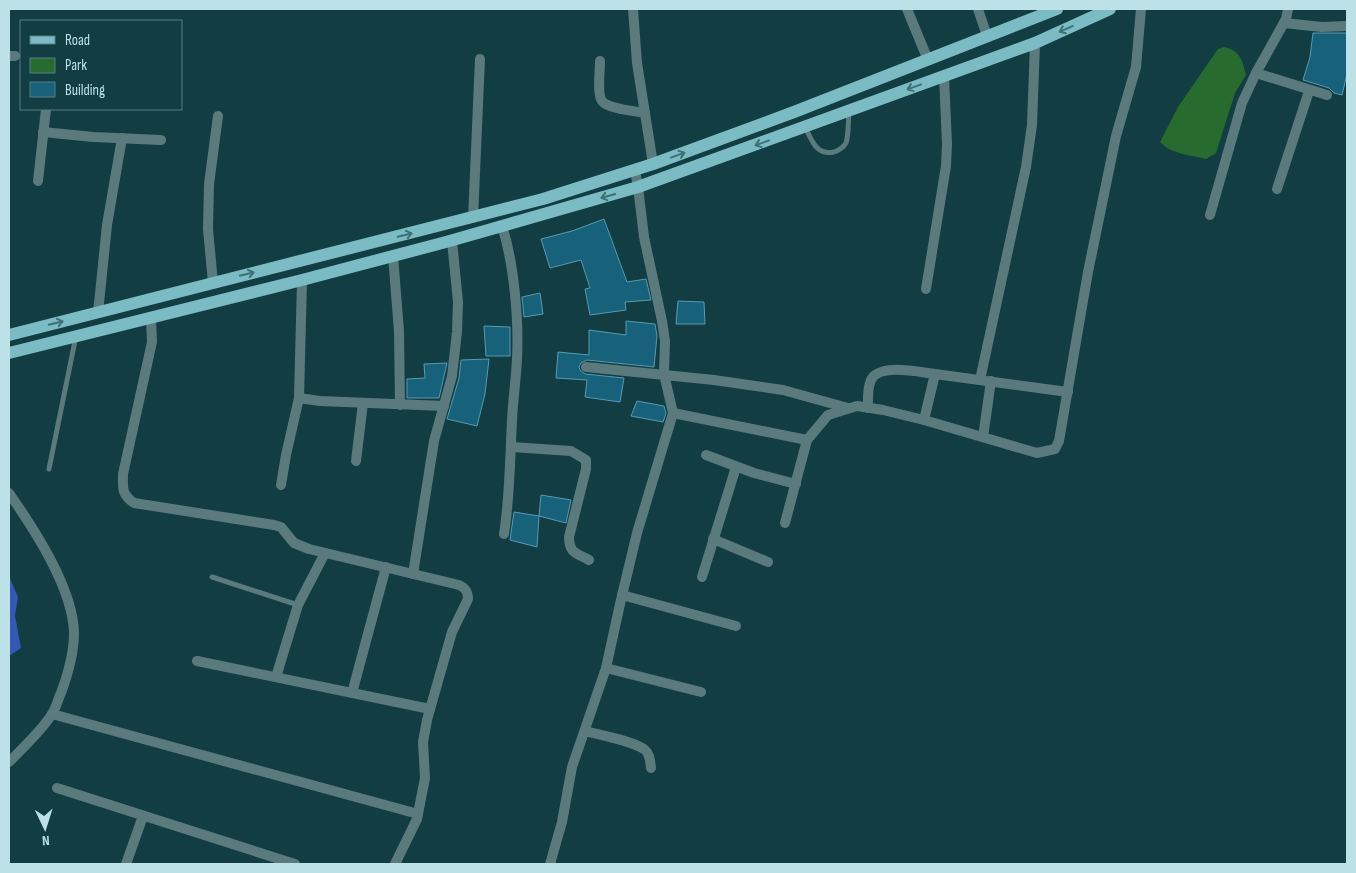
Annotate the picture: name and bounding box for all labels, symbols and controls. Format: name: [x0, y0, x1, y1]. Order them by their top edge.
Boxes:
legend: [20, 20, 182, 110]
one-way arrow: [1059, 24, 1074, 34]
text: Road: [65, 31, 90, 50]
text: Park: [65, 56, 87, 75]
text: Building: [65, 81, 105, 100]
one-way arrow: [907, 83, 922, 92]
one-way arrow: [754, 139, 770, 148]
one-way arrow: [670, 150, 686, 159]
one-way arrow: [600, 191, 616, 201]
one-way arrow: [397, 230, 413, 239]
one-way arrow: [239, 269, 255, 278]
one-way arrow: [48, 318, 64, 327]
north arrow: [20, 803, 70, 853]
text: N: [42, 832, 50, 849]

